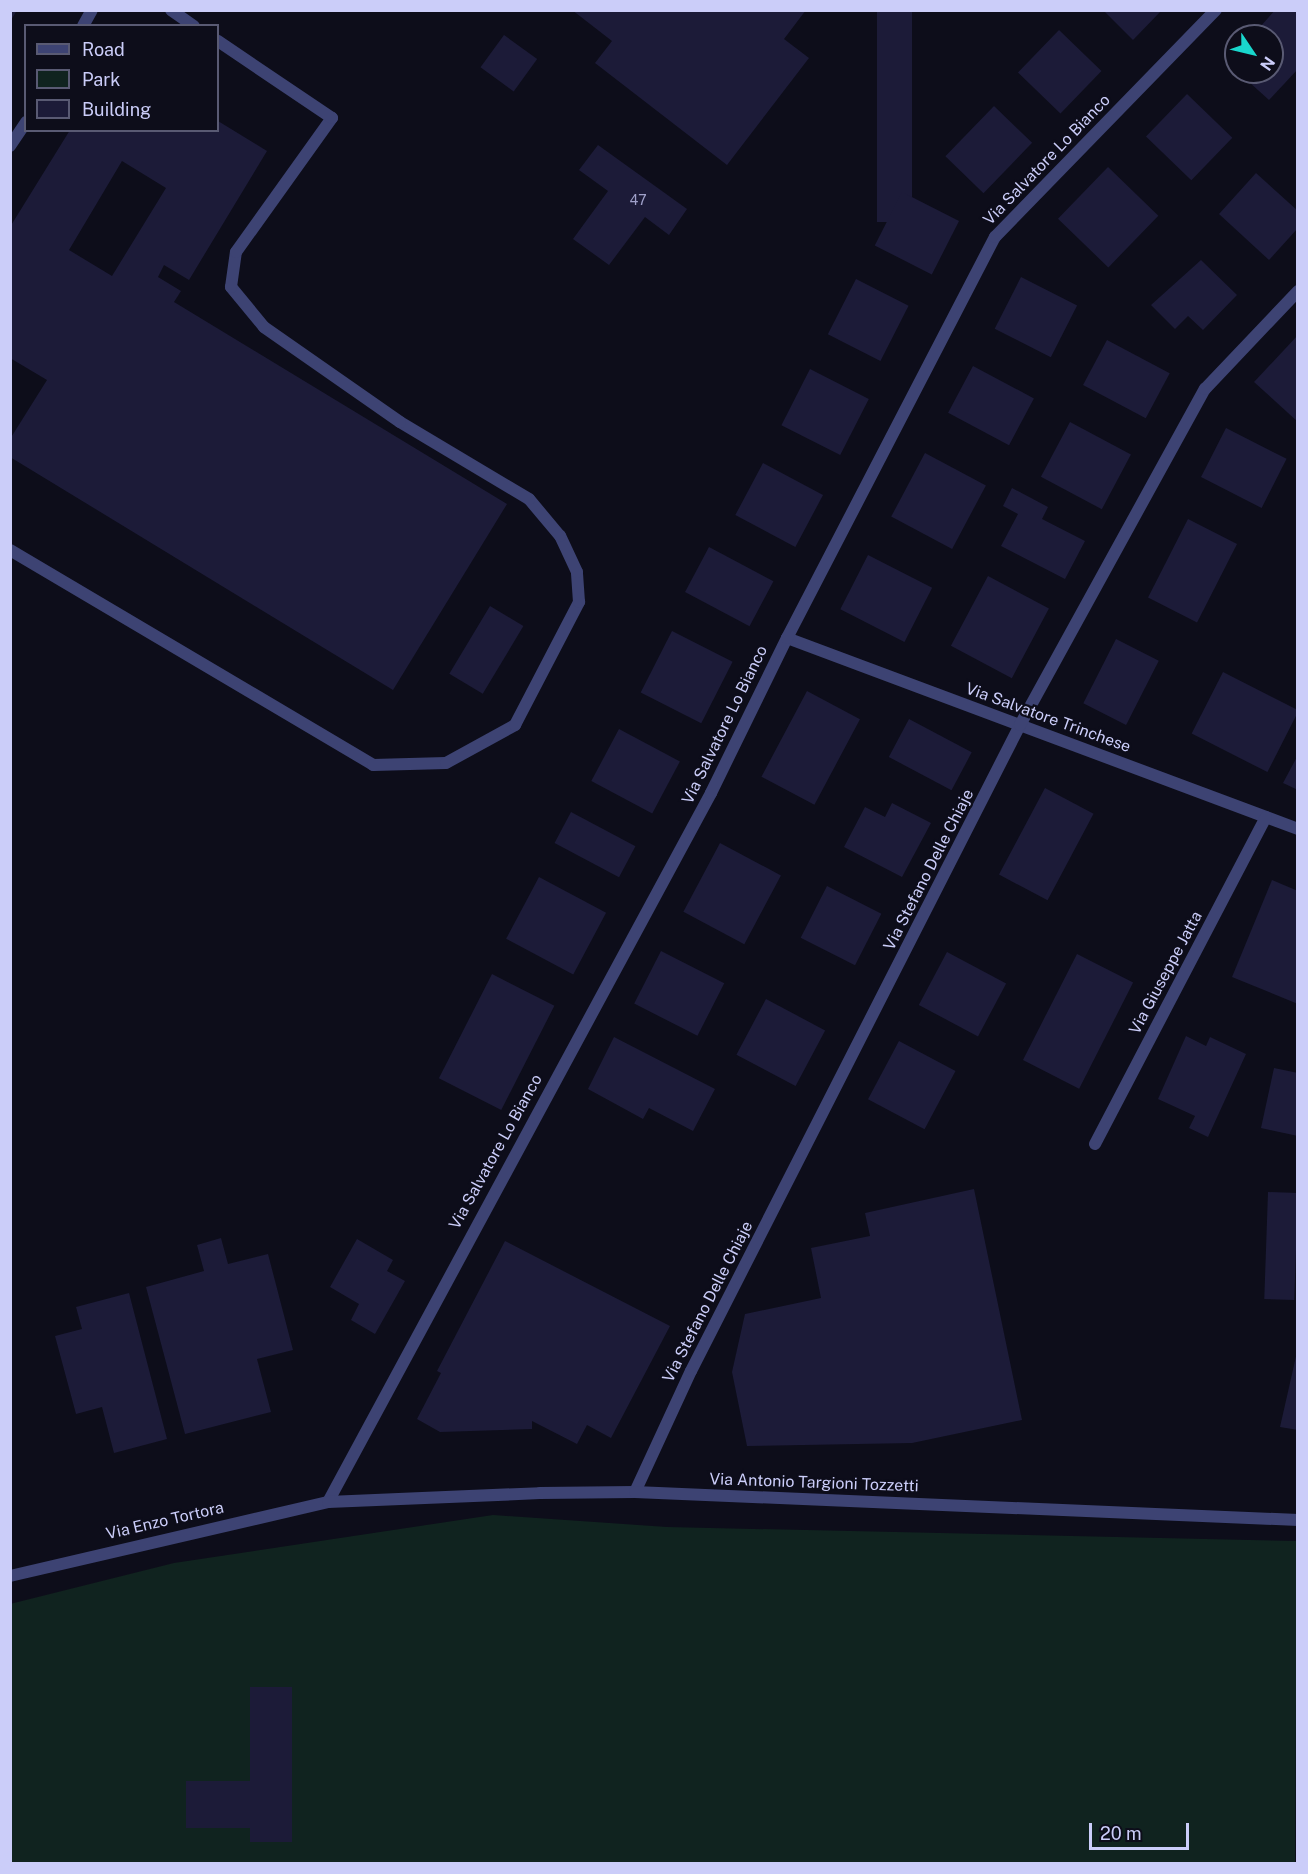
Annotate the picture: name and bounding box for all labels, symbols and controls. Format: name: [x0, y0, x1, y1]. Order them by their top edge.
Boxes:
legend: [24, 24, 219, 132]
north arrow: [1224, 24, 1284, 84]
text: Road: [82, 39, 125, 60]
text: N: [1256, 53, 1279, 74]
text: Park: [82, 69, 120, 90]
street label: Via Salvatore Lo Bianco: [980, 91, 1114, 229]
text: Building: [82, 99, 151, 120]
house number: 47: [629, 192, 647, 208]
street label: Via Salvatore Lo Bianco: [678, 642, 772, 808]
street label: Via Salvatore Trinchese: [963, 679, 1133, 757]
street label: Via Stefano Delle Chiaje: [880, 786, 978, 954]
street label: Via Giuseppe Jatta: [1125, 908, 1207, 1038]
street label: Via Salvatore Lo Bianco: [445, 1071, 547, 1233]
street label: Via Stefano Delle Chiaje: [659, 1218, 757, 1386]
street label: Via Antonio Targioni Tozzetti: [709, 1470, 919, 1496]
street label: Via Enzo Tortora: [104, 1498, 226, 1544]
scale bar: [1092, 1811, 1192, 1849]
text: 20 m: [1100, 1823, 1142, 1844]

